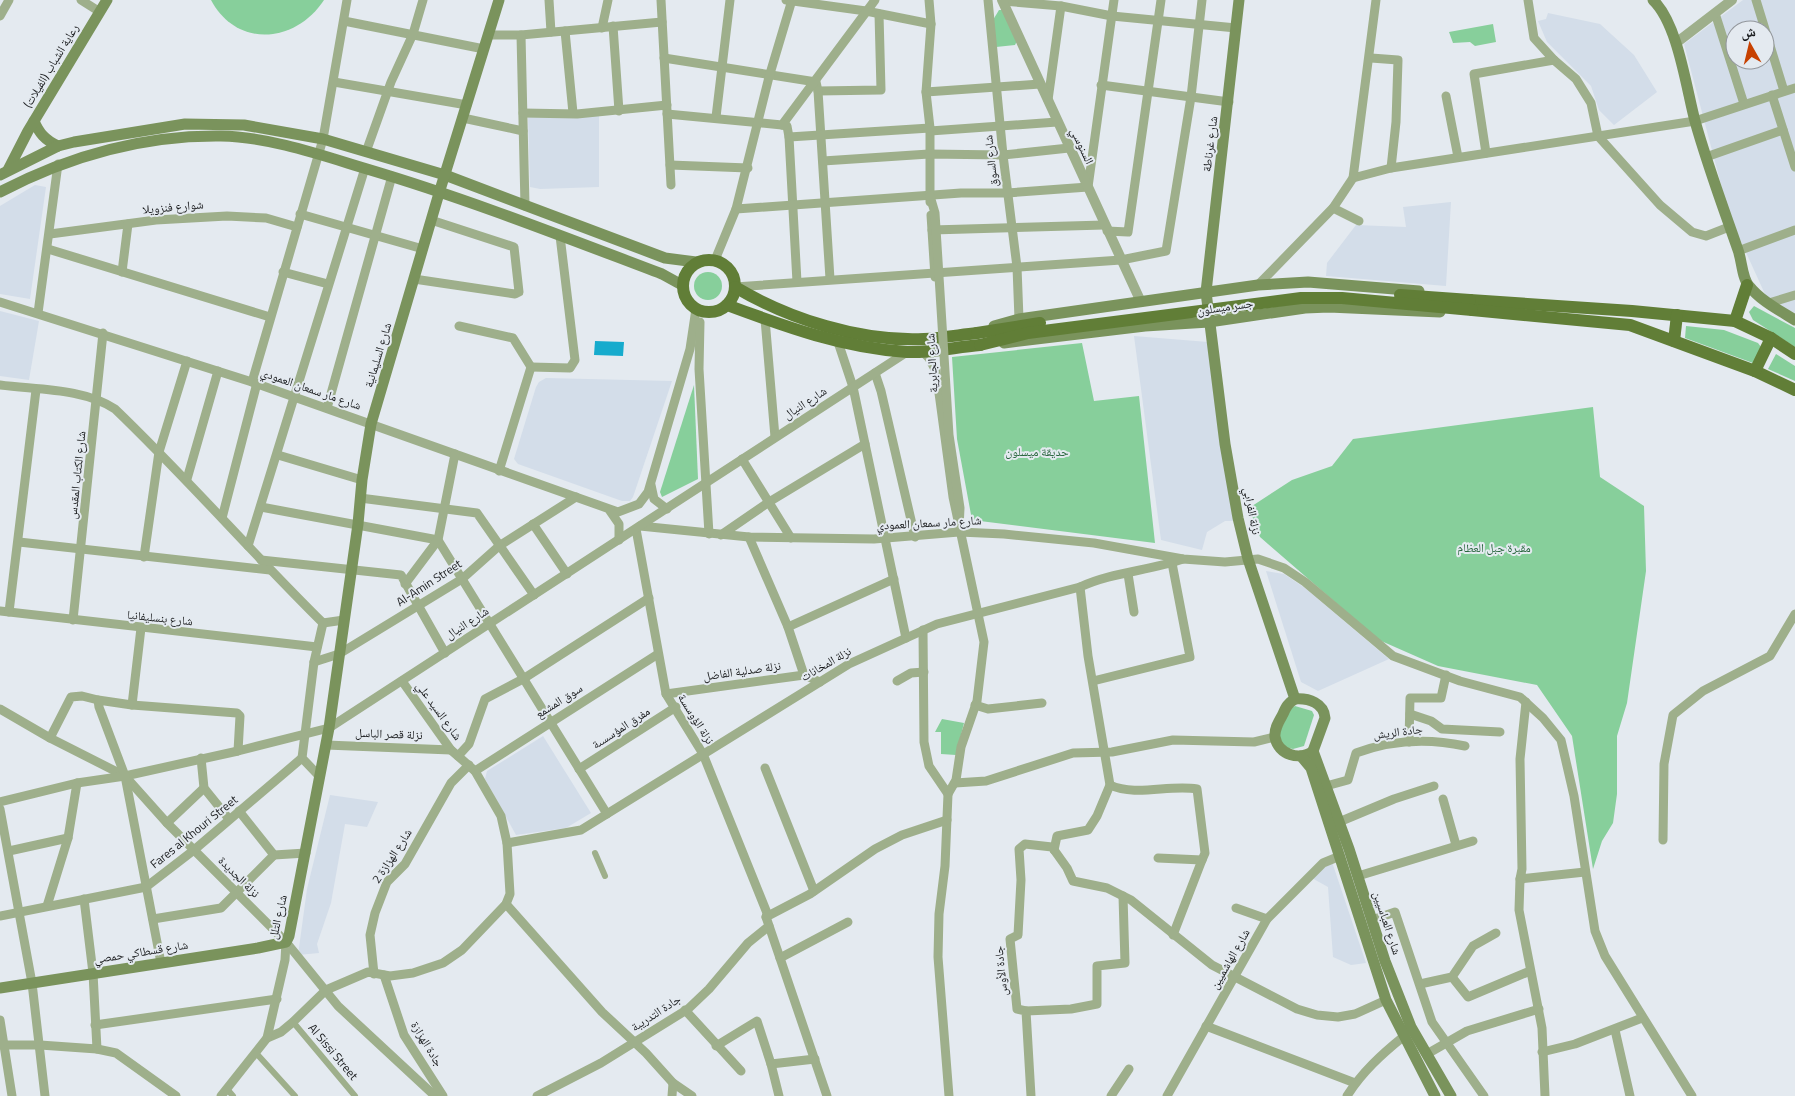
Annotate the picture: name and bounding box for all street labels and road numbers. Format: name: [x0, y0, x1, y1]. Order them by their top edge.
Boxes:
street label: رعاية الشباب (الفيلات): [18, 20, 83, 111]
street label: شارع غرناطة: [1197, 115, 1222, 173]
street label: السنوسي: [1065, 124, 1099, 168]
street label: شارع السوق: [978, 134, 1003, 188]
street label: شوارع فنزويلا: [142, 194, 204, 219]
street label: جسر ميسلون: [1196, 293, 1255, 320]
street label: شارع السليمانية: [359, 320, 396, 390]
street label: شارع الجابرية: [920, 333, 943, 393]
street label: شارع مار سمعان العمودي: [258, 362, 364, 416]
street label: شارع النيال: [779, 381, 830, 424]
street label: شارع الكتاب المقدس: [62, 430, 91, 520]
street label: نزلة الفرابي: [1238, 486, 1266, 537]
street label: شارع مار سمعان العمودي: [876, 510, 982, 536]
street label: Al-Amin Street: [392, 554, 466, 611]
street label: شارع النيال: [441, 601, 492, 644]
street label: شارع بنسليفانيا: [126, 605, 194, 630]
street label: نزلة المخانات: [797, 641, 855, 686]
street label: نزلة صدلية الفاضل: [702, 656, 782, 685]
street label: شارع السيد علي: [411, 677, 467, 745]
street label: سوق المشمع: [531, 678, 586, 723]
street label: نزلة الؤوسسة: [673, 690, 719, 748]
street label: مفرق المؤسسىة: [588, 702, 654, 754]
street label: جادة الريش: [1372, 719, 1424, 744]
street label: نزلة قصر الباسل: [355, 723, 423, 744]
street label: Fares al Khouri Street: [146, 790, 242, 873]
street label: شارع الهزازة 2: [367, 824, 416, 887]
street label: نزلة الجديدة: [214, 851, 265, 902]
street label: شارع العباسيين: [1368, 889, 1407, 957]
street label: شارع التلل: [263, 893, 292, 941]
street label: شارع الهاشميين: [1205, 925, 1255, 993]
street label: شارع قسطاكي حمصي: [92, 935, 190, 969]
street label: جادة الأوس: [988, 945, 1013, 997]
street label: جادة التدريبة: [627, 989, 685, 1036]
street label: جادة الهزازة: [406, 1017, 449, 1071]
street label: Al Sissi Street: [304, 1019, 363, 1085]

